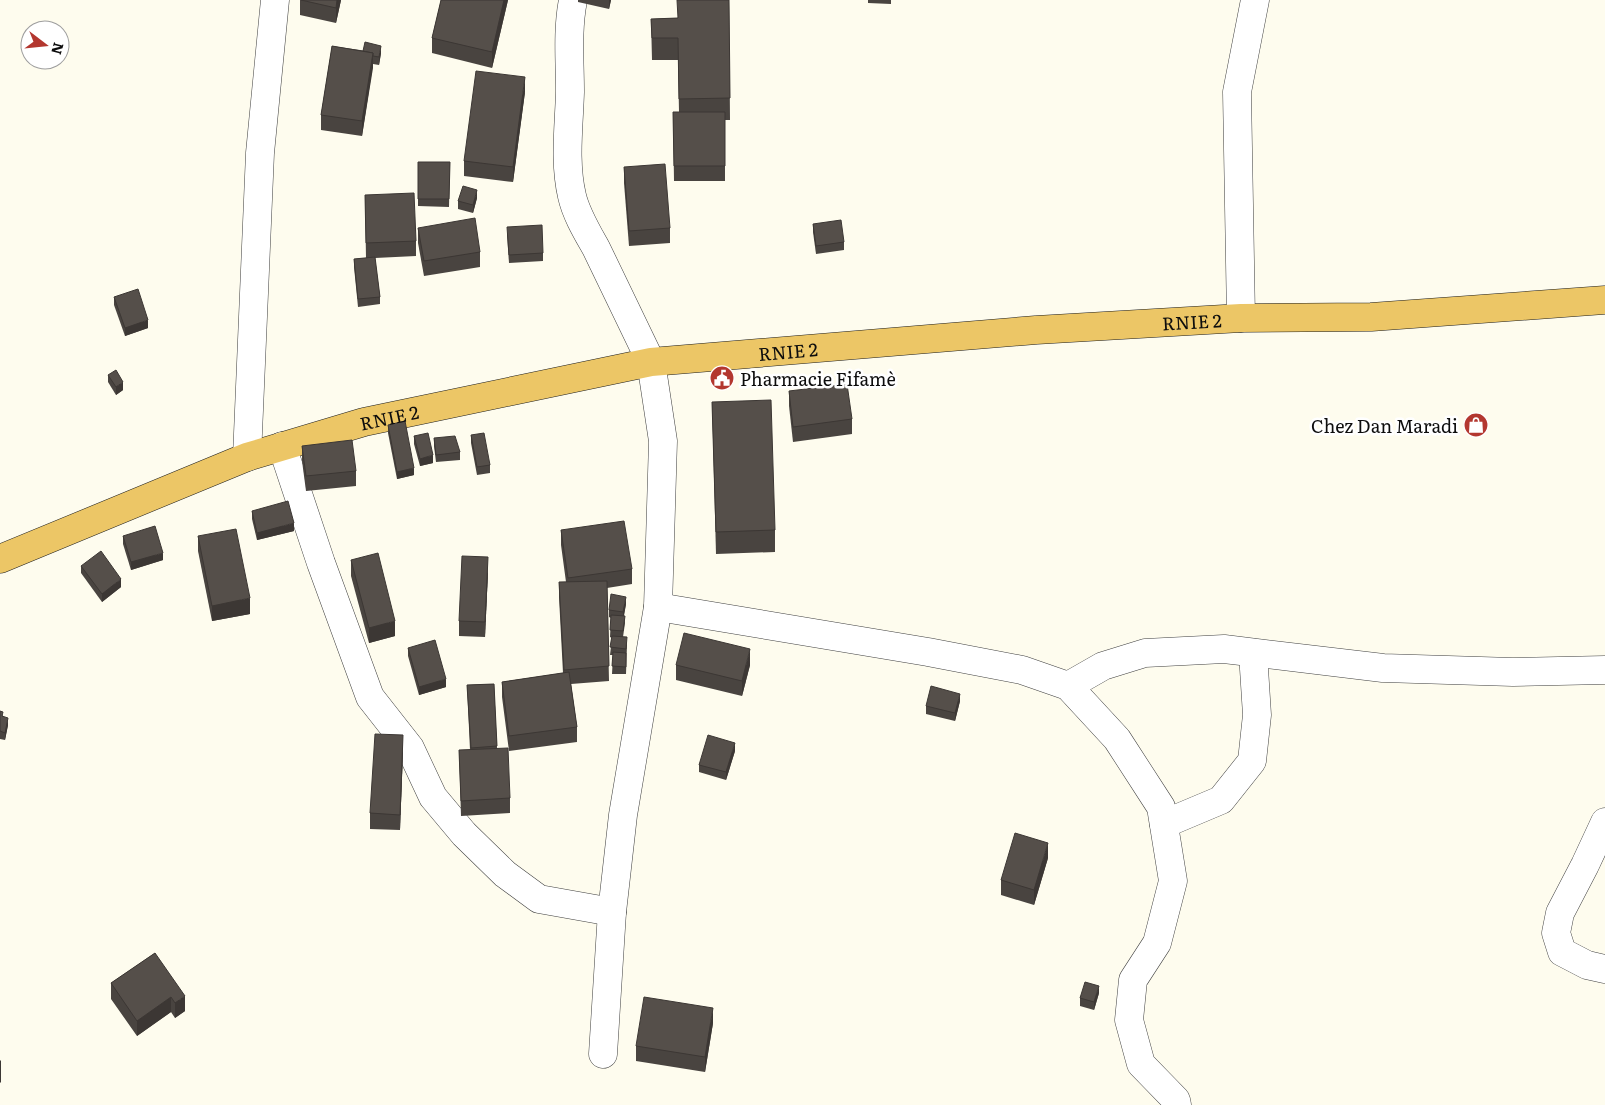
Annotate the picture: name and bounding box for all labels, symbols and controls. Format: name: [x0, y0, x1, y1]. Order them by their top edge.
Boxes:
north arrow: [20, 20, 70, 70]
text: N: [47, 40, 70, 58]
street label: RNIE 2: [1161, 306, 1222, 336]
street label: RNIE 2: [757, 335, 819, 367]
public building icon: Pharmacie Fifamè: [709, 365, 735, 391]
place label: Pharmacie Fifamè: [740, 365, 896, 392]
street label: RNIE 2: [357, 397, 421, 436]
place label: Chez Dan Maradi: [1311, 412, 1458, 439]
shop icon: Chez Dan Maradi: [1463, 412, 1489, 438]

